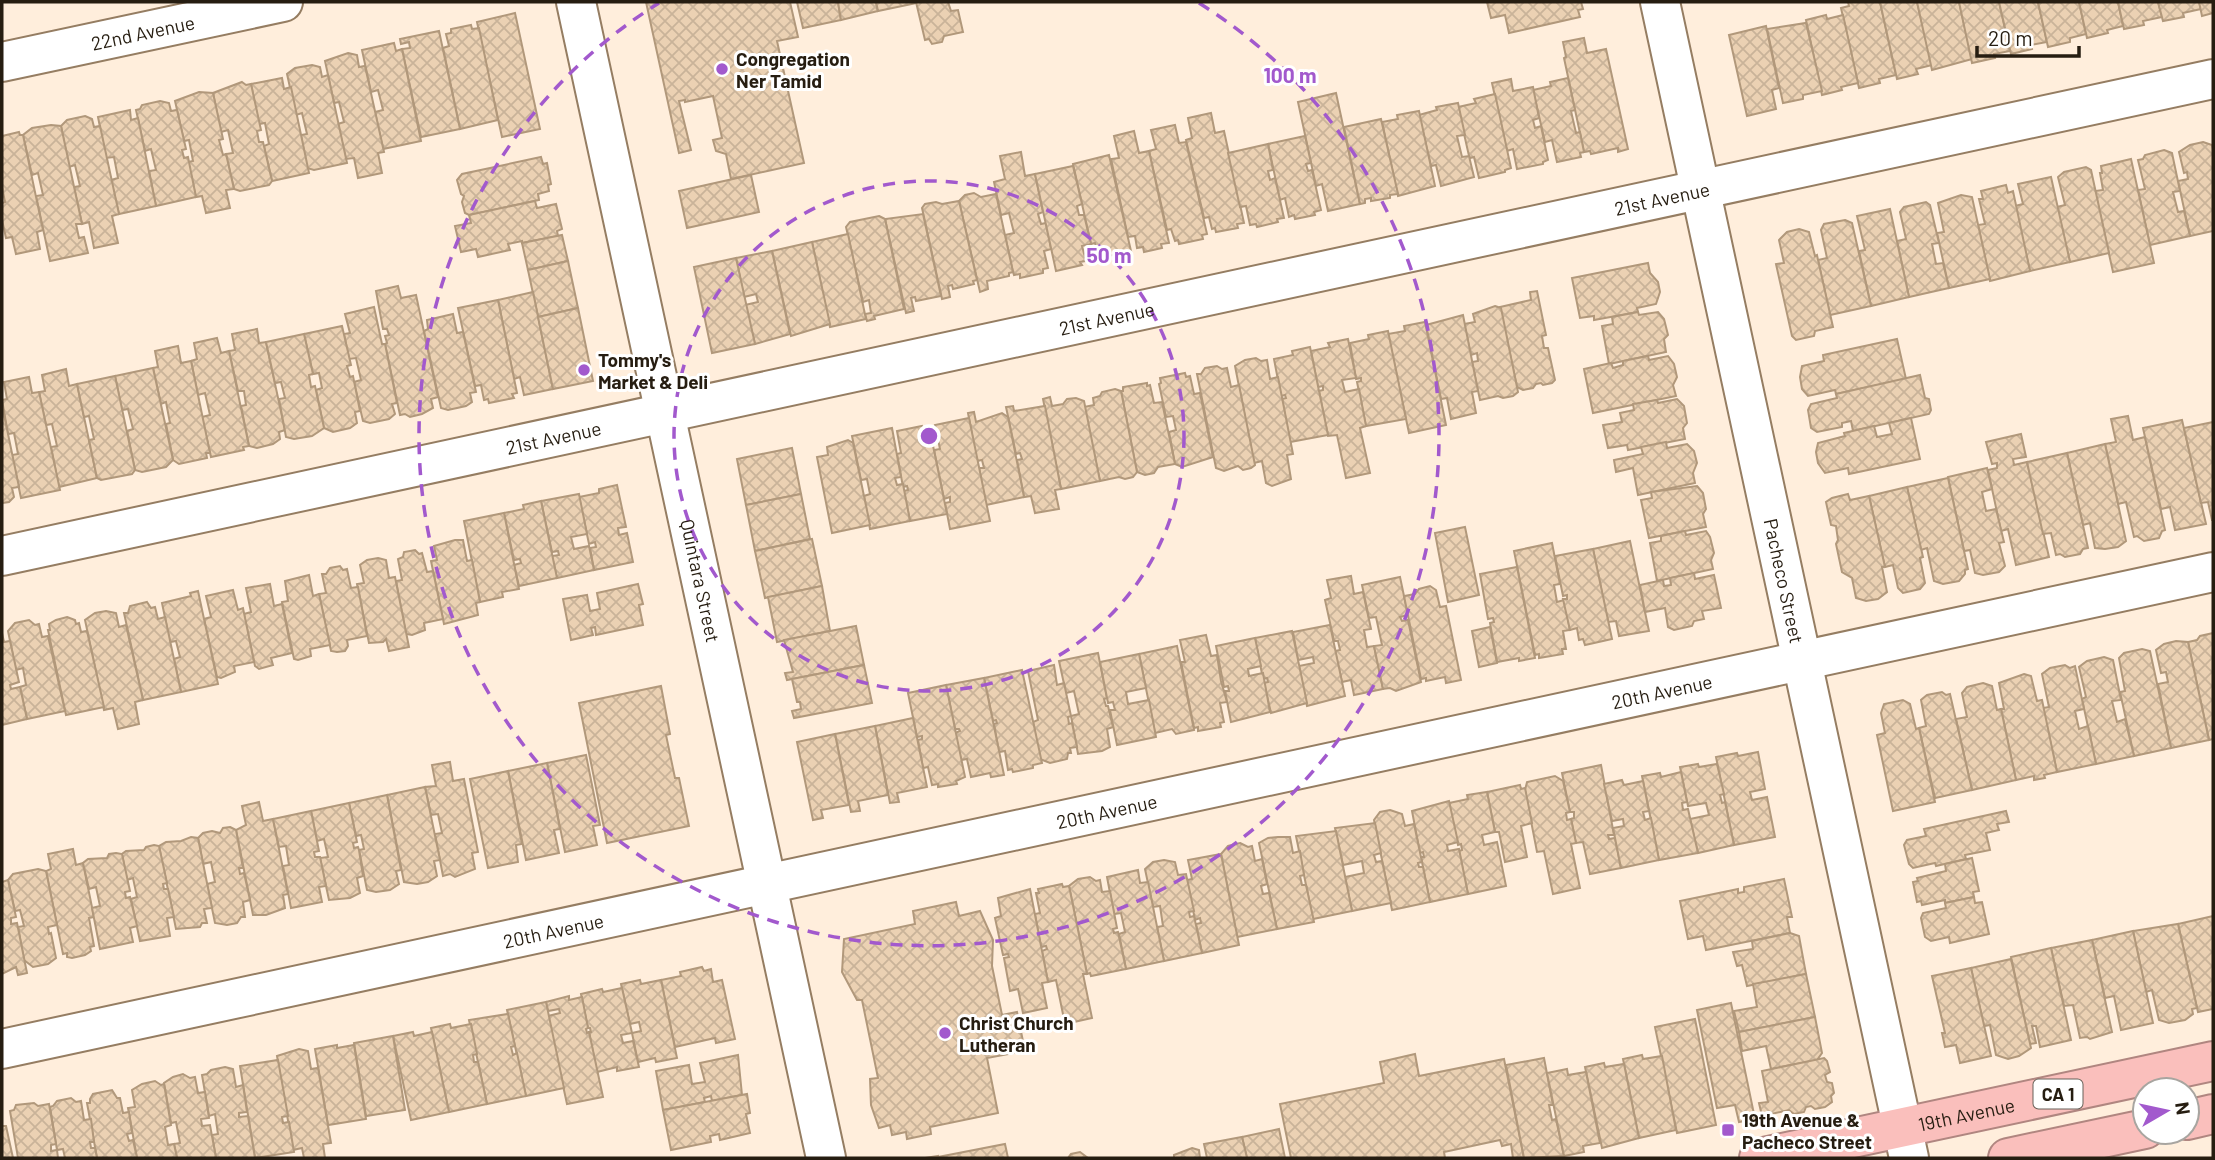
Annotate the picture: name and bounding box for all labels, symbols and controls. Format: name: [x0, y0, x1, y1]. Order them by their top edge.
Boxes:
street label: 22nd Avenue: [89, 10, 197, 54]
scale bar: [1977, 14, 2078, 58]
text: 20 m: [1988, 25, 2033, 50]
place label: Congregation Ner Tamid: [736, 47, 850, 92]
marker: Congregation Ner Tamid: [714, 61, 730, 77]
text: 100 m: [1263, 62, 1317, 87]
street label: 21st Avenue: [1612, 176, 1712, 219]
text: 50 m: [1086, 242, 1132, 267]
street label: 21st Avenue: [1057, 296, 1156, 339]
place label: Tommy's Market & Deli: [598, 348, 708, 393]
marker: Tommy's Market & Deli: [576, 362, 592, 378]
street label: 21st Avenue: [504, 416, 603, 459]
centre of rings: [917, 424, 941, 448]
street label: Pacheco Street: [1760, 516, 1809, 645]
street label: Quintara Street: [677, 517, 726, 644]
street label: 20th Avenue: [1609, 669, 1714, 713]
street label: 20th Avenue: [1054, 789, 1159, 833]
street label: 20th Avenue: [501, 908, 606, 952]
place label: Christ Church Lutheran: [959, 1011, 1074, 1056]
marker: Christ Church Lutheran: [937, 1025, 953, 1041]
north arrow: [2131, 1076, 2201, 1146]
road number: CA 1: [2034, 1079, 2082, 1108]
street label: 19th Avenue: [1916, 1092, 2017, 1135]
text: N: [2171, 1100, 2196, 1116]
place label: 19th Avenue & Pacheco Street: [1742, 1108, 1872, 1153]
marker: 19th Avenue & Pacheco Street: [1720, 1122, 1736, 1138]

